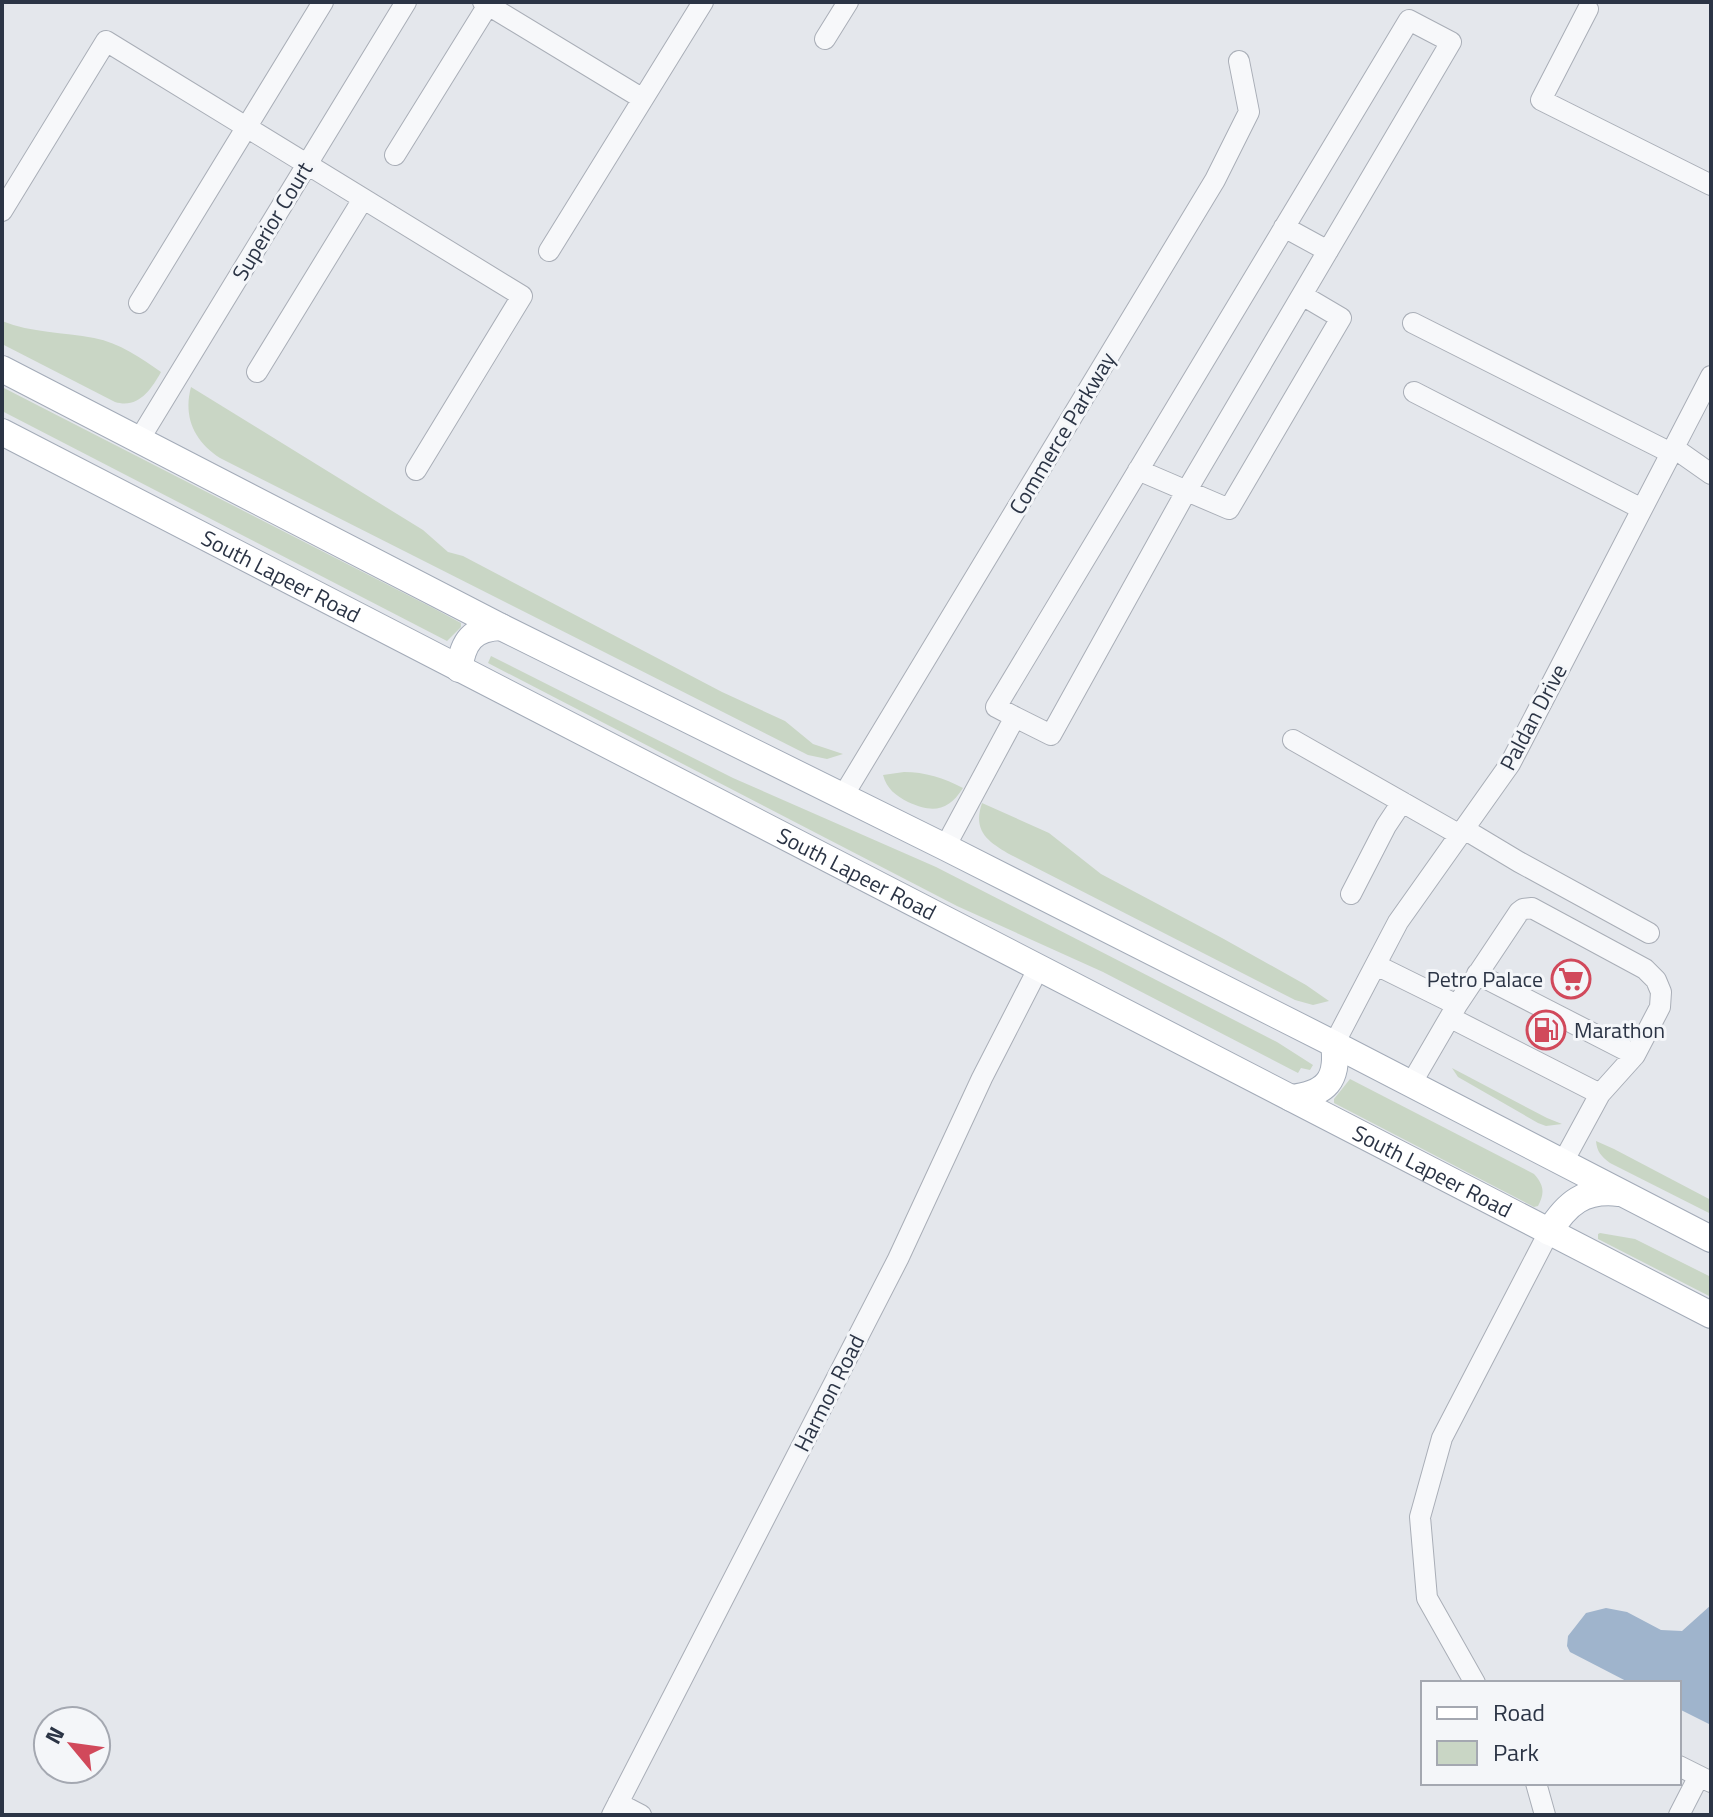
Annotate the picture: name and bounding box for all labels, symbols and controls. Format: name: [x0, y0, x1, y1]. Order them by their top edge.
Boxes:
street label: Superior Court: [223, 155, 321, 287]
street label: Commerce Parkway: [1000, 345, 1124, 521]
street label: South Lapeer Road: [195, 521, 367, 631]
street label: Paldan Drive: [1491, 658, 1575, 776]
street label: South Lapeer Road: [771, 818, 942, 929]
supermarket icon: Petro Palace: [1550, 958, 1592, 1000]
place label: Petro Palace: [1427, 962, 1543, 996]
fuel station icon: Marathon: [1525, 1009, 1567, 1051]
place label: Marathon: [1574, 1013, 1665, 1047]
street label: South Lapeer Road: [1347, 1116, 1518, 1226]
street label: Harmon Road: [785, 1328, 873, 1458]
legend: [1421, 1681, 1681, 1785]
text: Road: [1493, 1694, 1545, 1730]
north arrow: [32, 1705, 112, 1785]
text: N: [36, 1720, 73, 1750]
text: Park: [1493, 1734, 1539, 1770]

